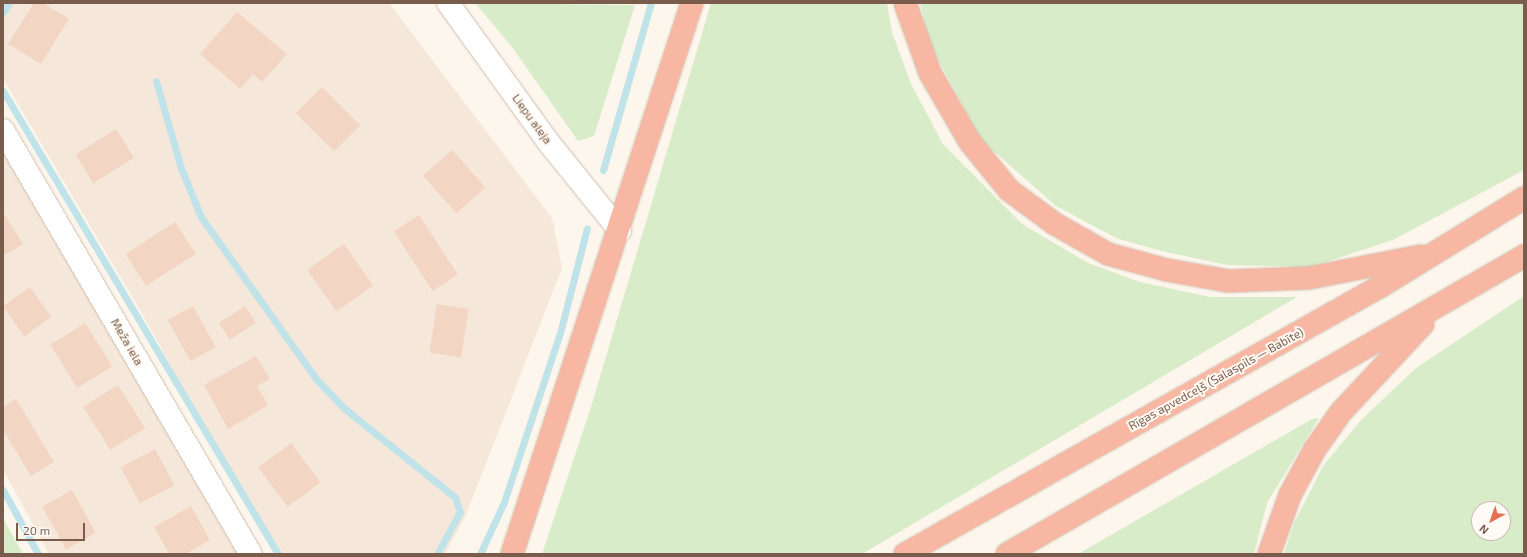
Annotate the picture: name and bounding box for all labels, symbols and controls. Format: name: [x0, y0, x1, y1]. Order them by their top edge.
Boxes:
street label: Liepu aleja: [509, 91, 555, 147]
street label: Meža iela: [108, 316, 146, 368]
street label: Rīgas apvedceļš (Salaspils — Babīte): [1126, 325, 1306, 433]
north arrow: [1471, 501, 1511, 541]
scale bar: [18, 515, 87, 541]
text: N: [1476, 522, 1491, 537]
text: 20 m: [23, 523, 50, 537]

